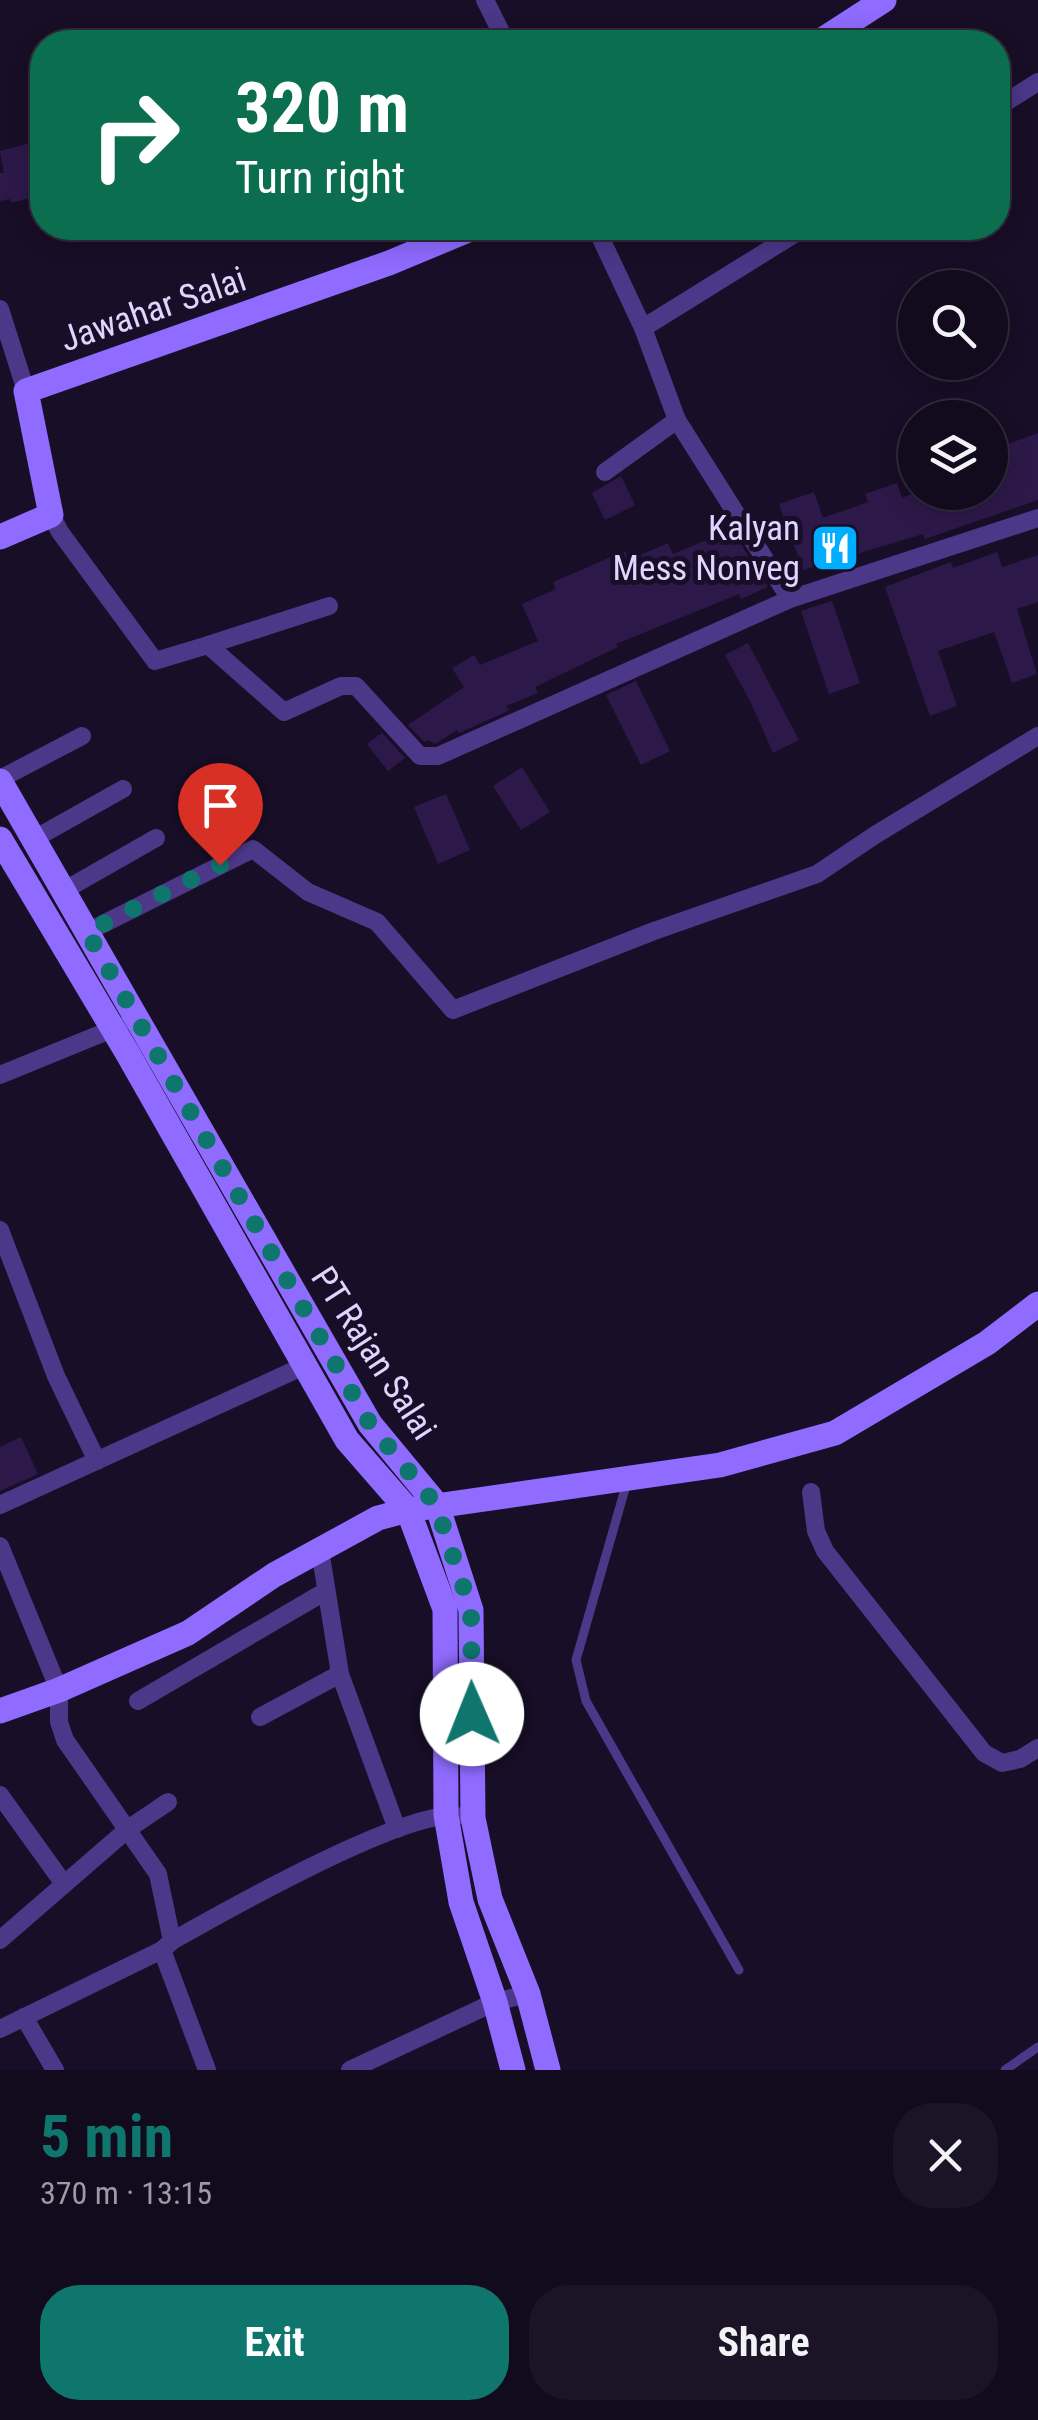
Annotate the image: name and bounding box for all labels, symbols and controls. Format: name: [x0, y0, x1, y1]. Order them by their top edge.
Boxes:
text: 320 m: [235, 67, 409, 149]
icon: right: [70, 70, 200, 200]
text: Turn right: [235, 151, 405, 204]
street label: Jawahar Salai: [55, 259, 251, 360]
map controls: [898, 270, 1008, 510]
button: search: [898, 270, 1008, 380]
button: layers: [898, 400, 1008, 510]
place label: Kalyan Mess Nonveg: [613, 508, 800, 589]
restaurant icon: Kalyan Mess Nonveg: [809, 522, 861, 574]
pin: [178, 763, 263, 866]
icon: arrive: [193, 778, 248, 833]
street label: PT Rajan Salai: [303, 1259, 445, 1447]
position arrow: [420, 1662, 524, 1766]
text: 5 min: [40, 2101, 173, 2172]
button: close: [893, 2103, 998, 2208]
text: 370 m · 13:15: [40, 2174, 212, 2212]
button: Exit: [40, 2285, 509, 2400]
button: Share: [529, 2285, 998, 2400]

